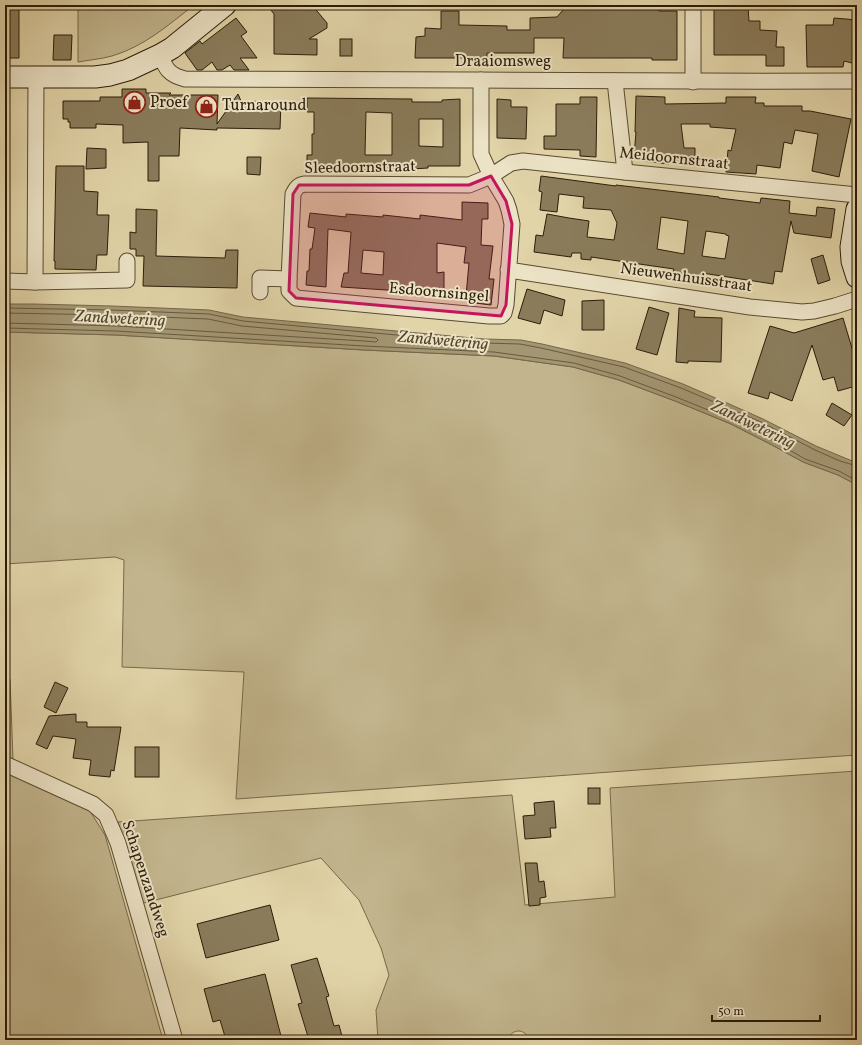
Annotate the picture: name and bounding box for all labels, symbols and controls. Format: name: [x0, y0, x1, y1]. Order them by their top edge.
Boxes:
street label: Draaiomsweg: [455, 51, 551, 73]
shop icon: Proef: [122, 90, 148, 116]
place label: Proef: [150, 92, 189, 114]
shop icon: Turnaround: [194, 93, 220, 119]
place label: Turnaround: [222, 95, 307, 117]
street label: Meidoornstraat: [618, 142, 730, 176]
street label: Sleedoornstraat: [304, 156, 416, 180]
street label: Nieuwenhuisstraat: [619, 258, 754, 298]
street label: Esdoornsingel: [388, 278, 490, 308]
water label: Zandwetering: [73, 305, 166, 333]
water label: Zandwetering: [396, 326, 490, 356]
water label: Zandwetering: [706, 394, 799, 455]
street label: Schapenzandweg: [116, 818, 174, 940]
scale bar: [712, 997, 820, 1023]
text: 50 m: [718, 1004, 744, 1020]

